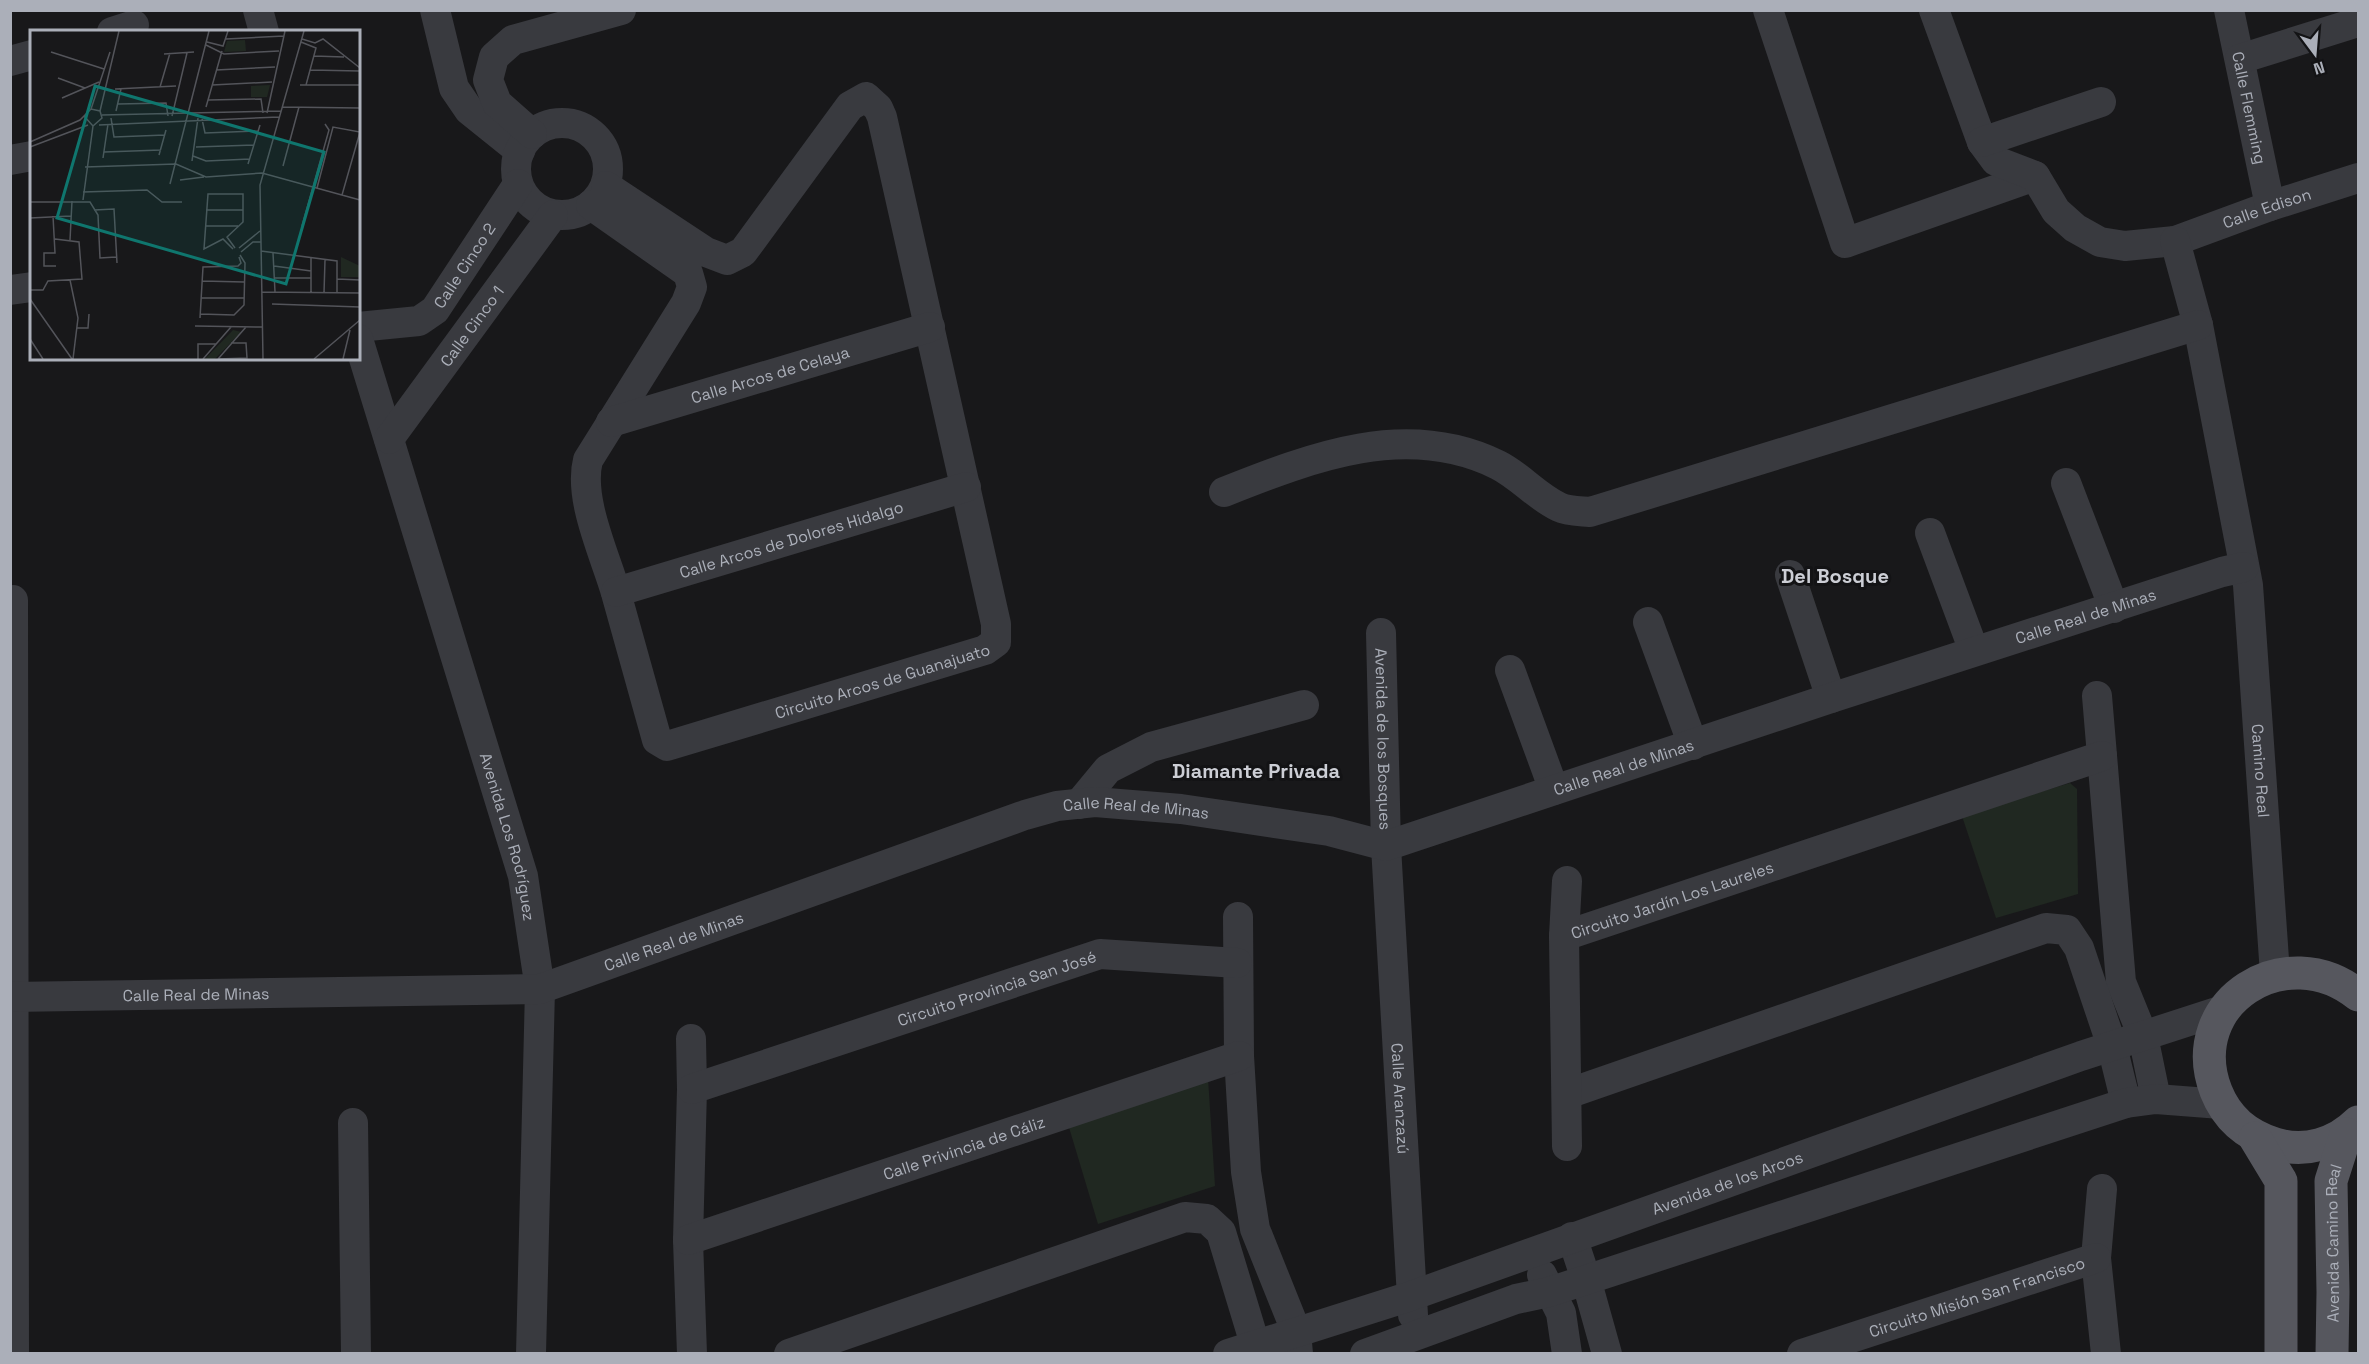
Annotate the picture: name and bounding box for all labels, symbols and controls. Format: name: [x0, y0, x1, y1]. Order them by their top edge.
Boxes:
north arrow: [2285, 24, 2345, 84]
inset map: [30, 30, 360, 360]
street label: Calle Flemming: [2227, 50, 2271, 166]
text: N: [2311, 56, 2327, 80]
street label: Calle Edison: [2220, 183, 2314, 233]
street label: Calle Cinco 2: [429, 219, 500, 312]
street label: Calle Cinco 1: [435, 281, 508, 371]
street label: Calle Arcos de Celaya: [688, 341, 852, 408]
street label: Calle Arcos de Dolores Hidalgo: [677, 496, 906, 583]
district label: Del Bosque: [1781, 563, 1889, 589]
street label: Calle Real de Minas: [2012, 583, 2159, 648]
street label: Circuito Arcos de Guanajuato: [772, 639, 993, 723]
street label: Avenida de los Bosques: [1371, 648, 1396, 830]
street label: Camino Real: [2247, 723, 2275, 818]
street label: Calle Real de Minas: [1551, 734, 1697, 800]
street label: Avenida Los Rodríguez: [475, 750, 540, 922]
district label: Diamante Privada: [1172, 758, 1340, 784]
street label: Calle Real de Minas: [1062, 791, 1211, 824]
street label: Circuito Jardín Los Laureles: [1568, 856, 1776, 943]
street label: Calle Real de Minas: [601, 906, 746, 976]
street label: Circuito Provincia San José: [895, 945, 1099, 1031]
street label: Calle Real de Minas: [122, 983, 270, 1006]
street label: Calle Aranzazú: [1387, 1042, 1414, 1155]
street label: Calle Privincia de Cáliz: [880, 1111, 1048, 1185]
street label: Avenida de los Arcos: [1649, 1146, 1806, 1219]
street label: Avenida Camino Real: [2320, 1161, 2346, 1323]
street label: Circuito Misión San Francisco: [1866, 1252, 2088, 1342]

